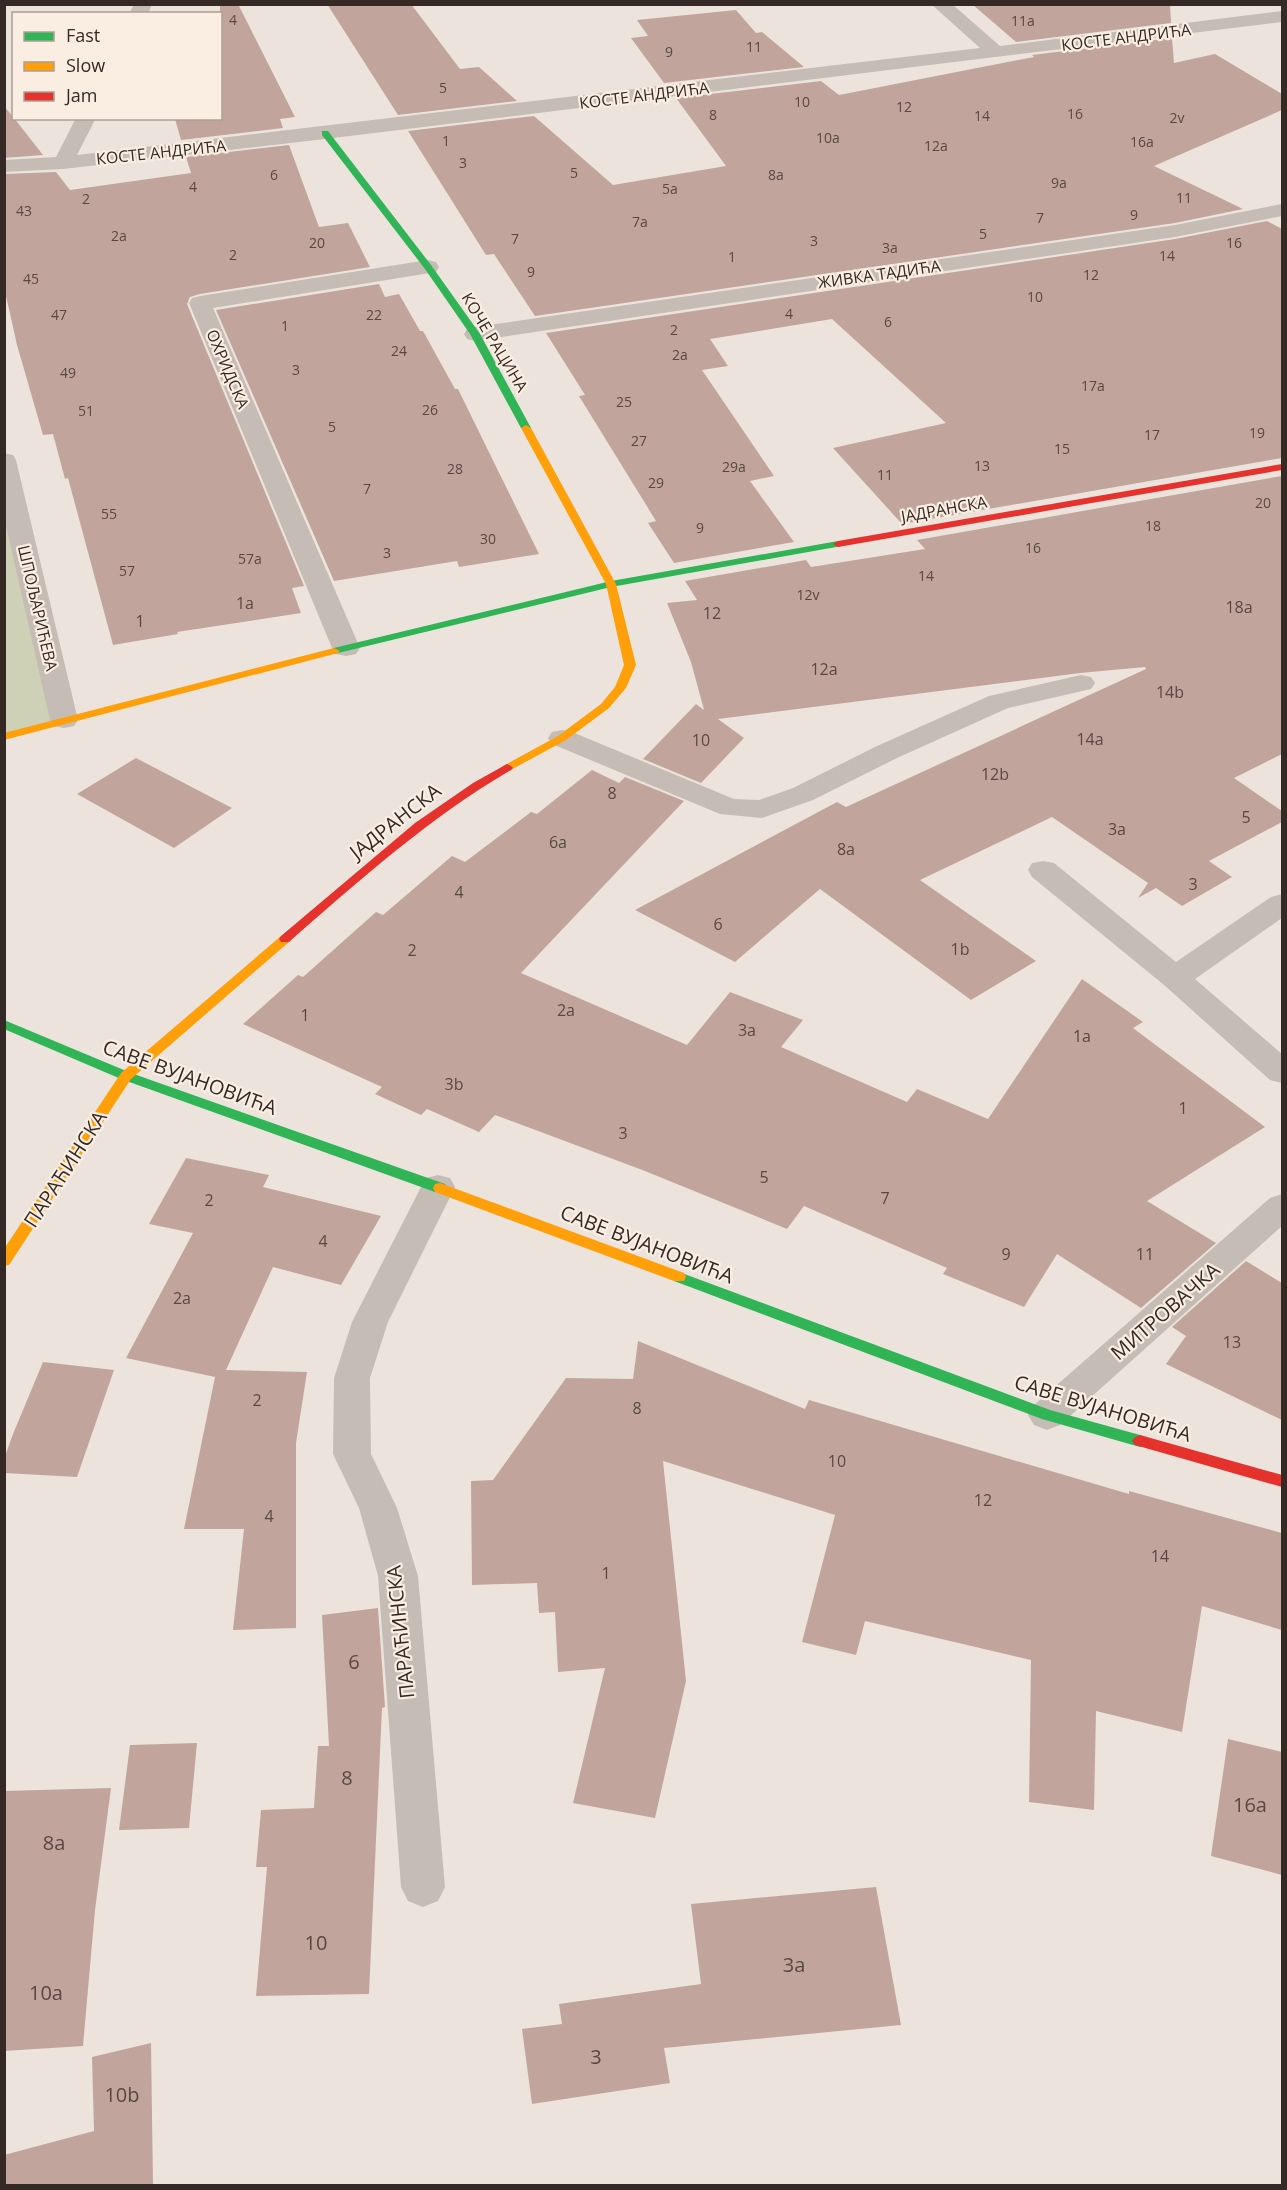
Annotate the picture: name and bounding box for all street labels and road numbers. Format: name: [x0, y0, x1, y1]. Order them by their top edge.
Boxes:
street label: КОСТЕ АНДРИЋА: [1060, 18, 1193, 56]
street label: КОСТЕ АНДРИЋА: [578, 76, 711, 114]
street label: КОСТЕ АНДРИЋА: [95, 134, 228, 170]
street label: ЖИВКА ТАДИЋА: [816, 254, 943, 294]
street label: КОЧЕ РАЦИНА: [457, 288, 534, 396]
street label: ОХРИДСКА: [201, 326, 255, 413]
street label: ЈАДРАНСКА: [897, 490, 990, 528]
street label: ШПОЉАРИЋЕВА: [13, 543, 63, 674]
street label: ЈАДРАНСКА: [342, 777, 446, 866]
street label: САВЕ ВУЈАНОВИЋА: [99, 1033, 281, 1121]
street label: ПАРАЋИНСКА: [17, 1105, 113, 1233]
street label: САВЕ ВУЈАНОВИЋА: [557, 1199, 738, 1290]
street label: МИТРОВАЧКА: [1105, 1256, 1225, 1366]
street label: САВЕ ВУЈАНОВИЋА: [1011, 1368, 1195, 1448]
street label: ПАРАЋИНСКА: [380, 1564, 420, 1700]

